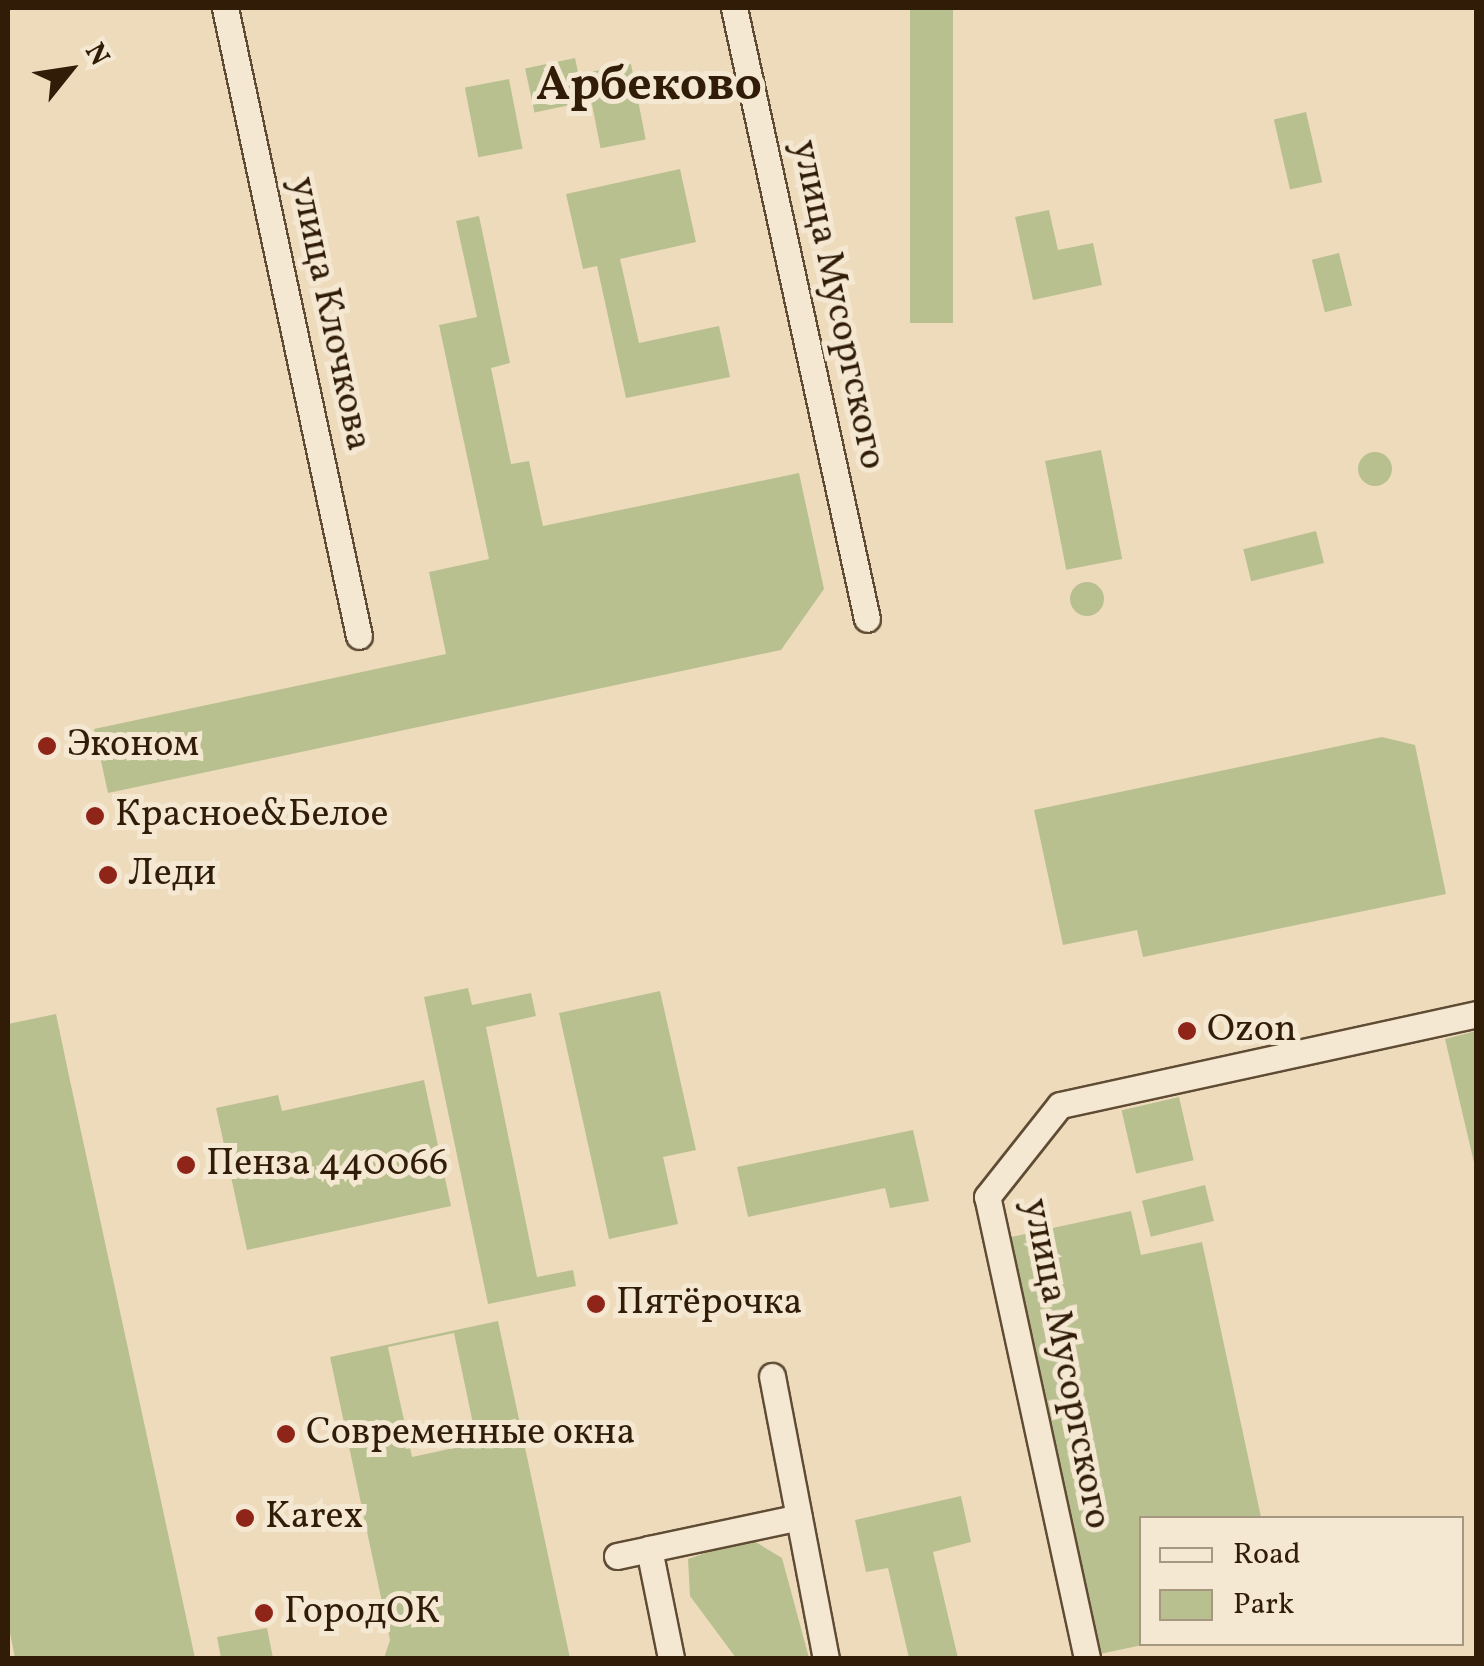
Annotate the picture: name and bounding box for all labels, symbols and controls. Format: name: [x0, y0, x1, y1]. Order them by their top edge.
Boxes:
north arrow: [20, 20, 120, 120]
text: N: [74, 36, 118, 73]
district label: Арбеково: [536, 58, 762, 116]
street label: улица Мусоргского: [780, 136, 894, 474]
street label: улица Клочкова: [278, 173, 380, 455]
place label: Эконом: [67, 723, 199, 769]
marker: Эконом: [36, 735, 58, 757]
place label: Красное&Белое: [115, 793, 388, 839]
marker: Красное&Белое: [84, 805, 106, 827]
place label: Леди: [128, 852, 216, 898]
marker: Леди: [97, 864, 119, 886]
place label: Ozon: [1207, 1008, 1297, 1054]
marker: Ozon: [1176, 1020, 1198, 1042]
place label: Пенза 440066: [206, 1142, 448, 1188]
marker: Пенза 440066: [175, 1154, 197, 1176]
street label: улица Мусоргского: [1011, 1195, 1119, 1533]
place label: Пятёрочка: [616, 1281, 802, 1327]
marker: Пятёрочка: [585, 1293, 607, 1315]
place label: Современные окна: [306, 1411, 635, 1457]
marker: Современные окна: [275, 1423, 297, 1445]
place label: Karex: [265, 1495, 363, 1541]
marker: Karex: [234, 1507, 256, 1529]
legend: [1139, 1516, 1464, 1646]
text: Road: [1233, 1534, 1301, 1576]
text: Park: [1233, 1584, 1294, 1626]
place label: ГородОК: [284, 1590, 440, 1636]
marker: ГородОК: [253, 1602, 275, 1624]

